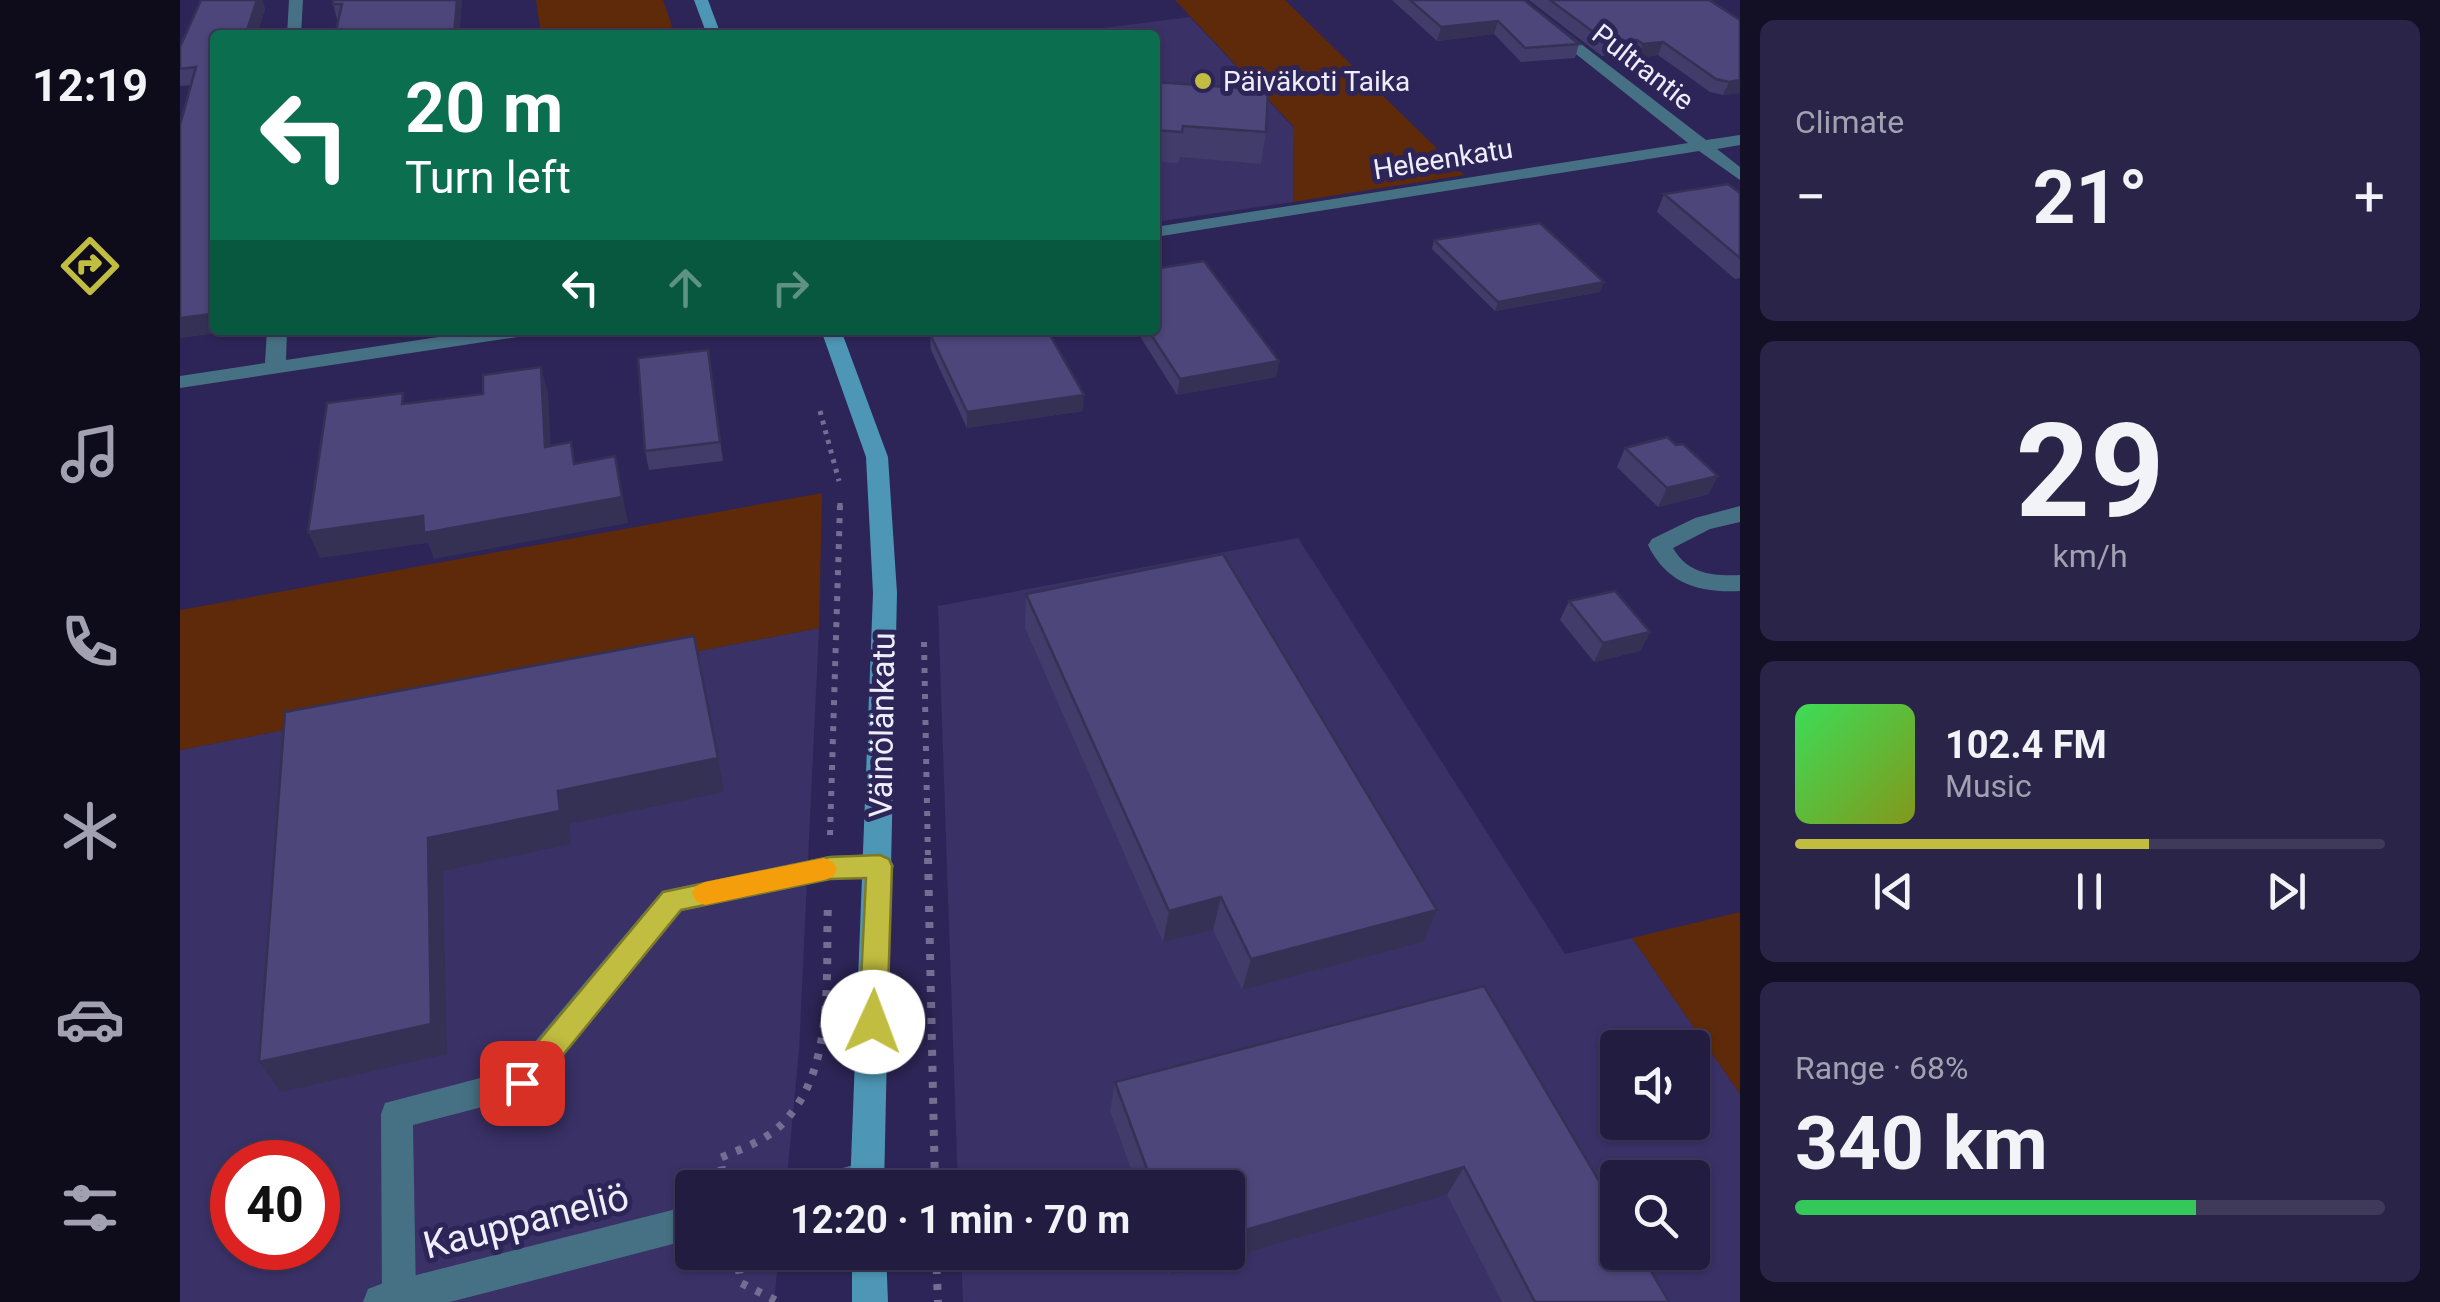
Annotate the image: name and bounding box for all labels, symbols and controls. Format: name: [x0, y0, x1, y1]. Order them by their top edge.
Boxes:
street label: Pultrantie: [1586, 17, 1700, 117]
text: 12:19: [32, 59, 148, 112]
place label: Päiväkoti Taika: [1223, 65, 1410, 98]
text: 20 m: [405, 67, 563, 149]
icon: left: [240, 70, 370, 200]
marker: Päiväkoti Taika: [1192, 70, 1214, 92]
text: Climate: [1795, 103, 1904, 141]
street label: Heleenkatu: [1371, 132, 1515, 186]
text: Turn left: [405, 151, 571, 204]
text: 21°: [2032, 153, 2148, 241]
text: −: [1795, 165, 1826, 229]
text: +: [2354, 165, 2385, 229]
icon: directions: [55, 231, 125, 301]
icon: left: [553, 260, 608, 315]
icon: ahead: [658, 260, 713, 315]
icon: right: [763, 260, 818, 315]
text: 29: [2015, 395, 2165, 548]
icon: music: [55, 419, 125, 489]
text: km/h: [2052, 537, 2128, 575]
icon: phone: [55, 607, 125, 677]
street label: Väinölänkatu: [861, 632, 903, 818]
text: 102.4 FM: [1945, 723, 2107, 767]
text: Music: [1945, 767, 2032, 805]
icon: climate: [55, 796, 125, 866]
icon: previous: [1866, 864, 1921, 919]
icon: pause: [2062, 864, 2117, 919]
icon: next: [2259, 864, 2314, 919]
position arrow: [821, 970, 925, 1074]
icon: car: [55, 984, 125, 1054]
map controls: [1600, 1030, 1710, 1270]
button: sound: [1600, 1030, 1710, 1140]
pin: [480, 1041, 565, 1126]
text: Range · 68%: [1795, 1049, 1968, 1087]
icon: arrive: [495, 1056, 550, 1111]
text: 340 km: [1795, 1099, 2048, 1187]
speed limit sign: 40: [210, 1140, 340, 1270]
button: search: [1600, 1160, 1710, 1270]
icon: filters: [55, 1173, 125, 1243]
street label: Kauppaneliö: [419, 1174, 633, 1268]
text: 12:20 · 1 min · 70 m: [790, 1198, 1130, 1242]

